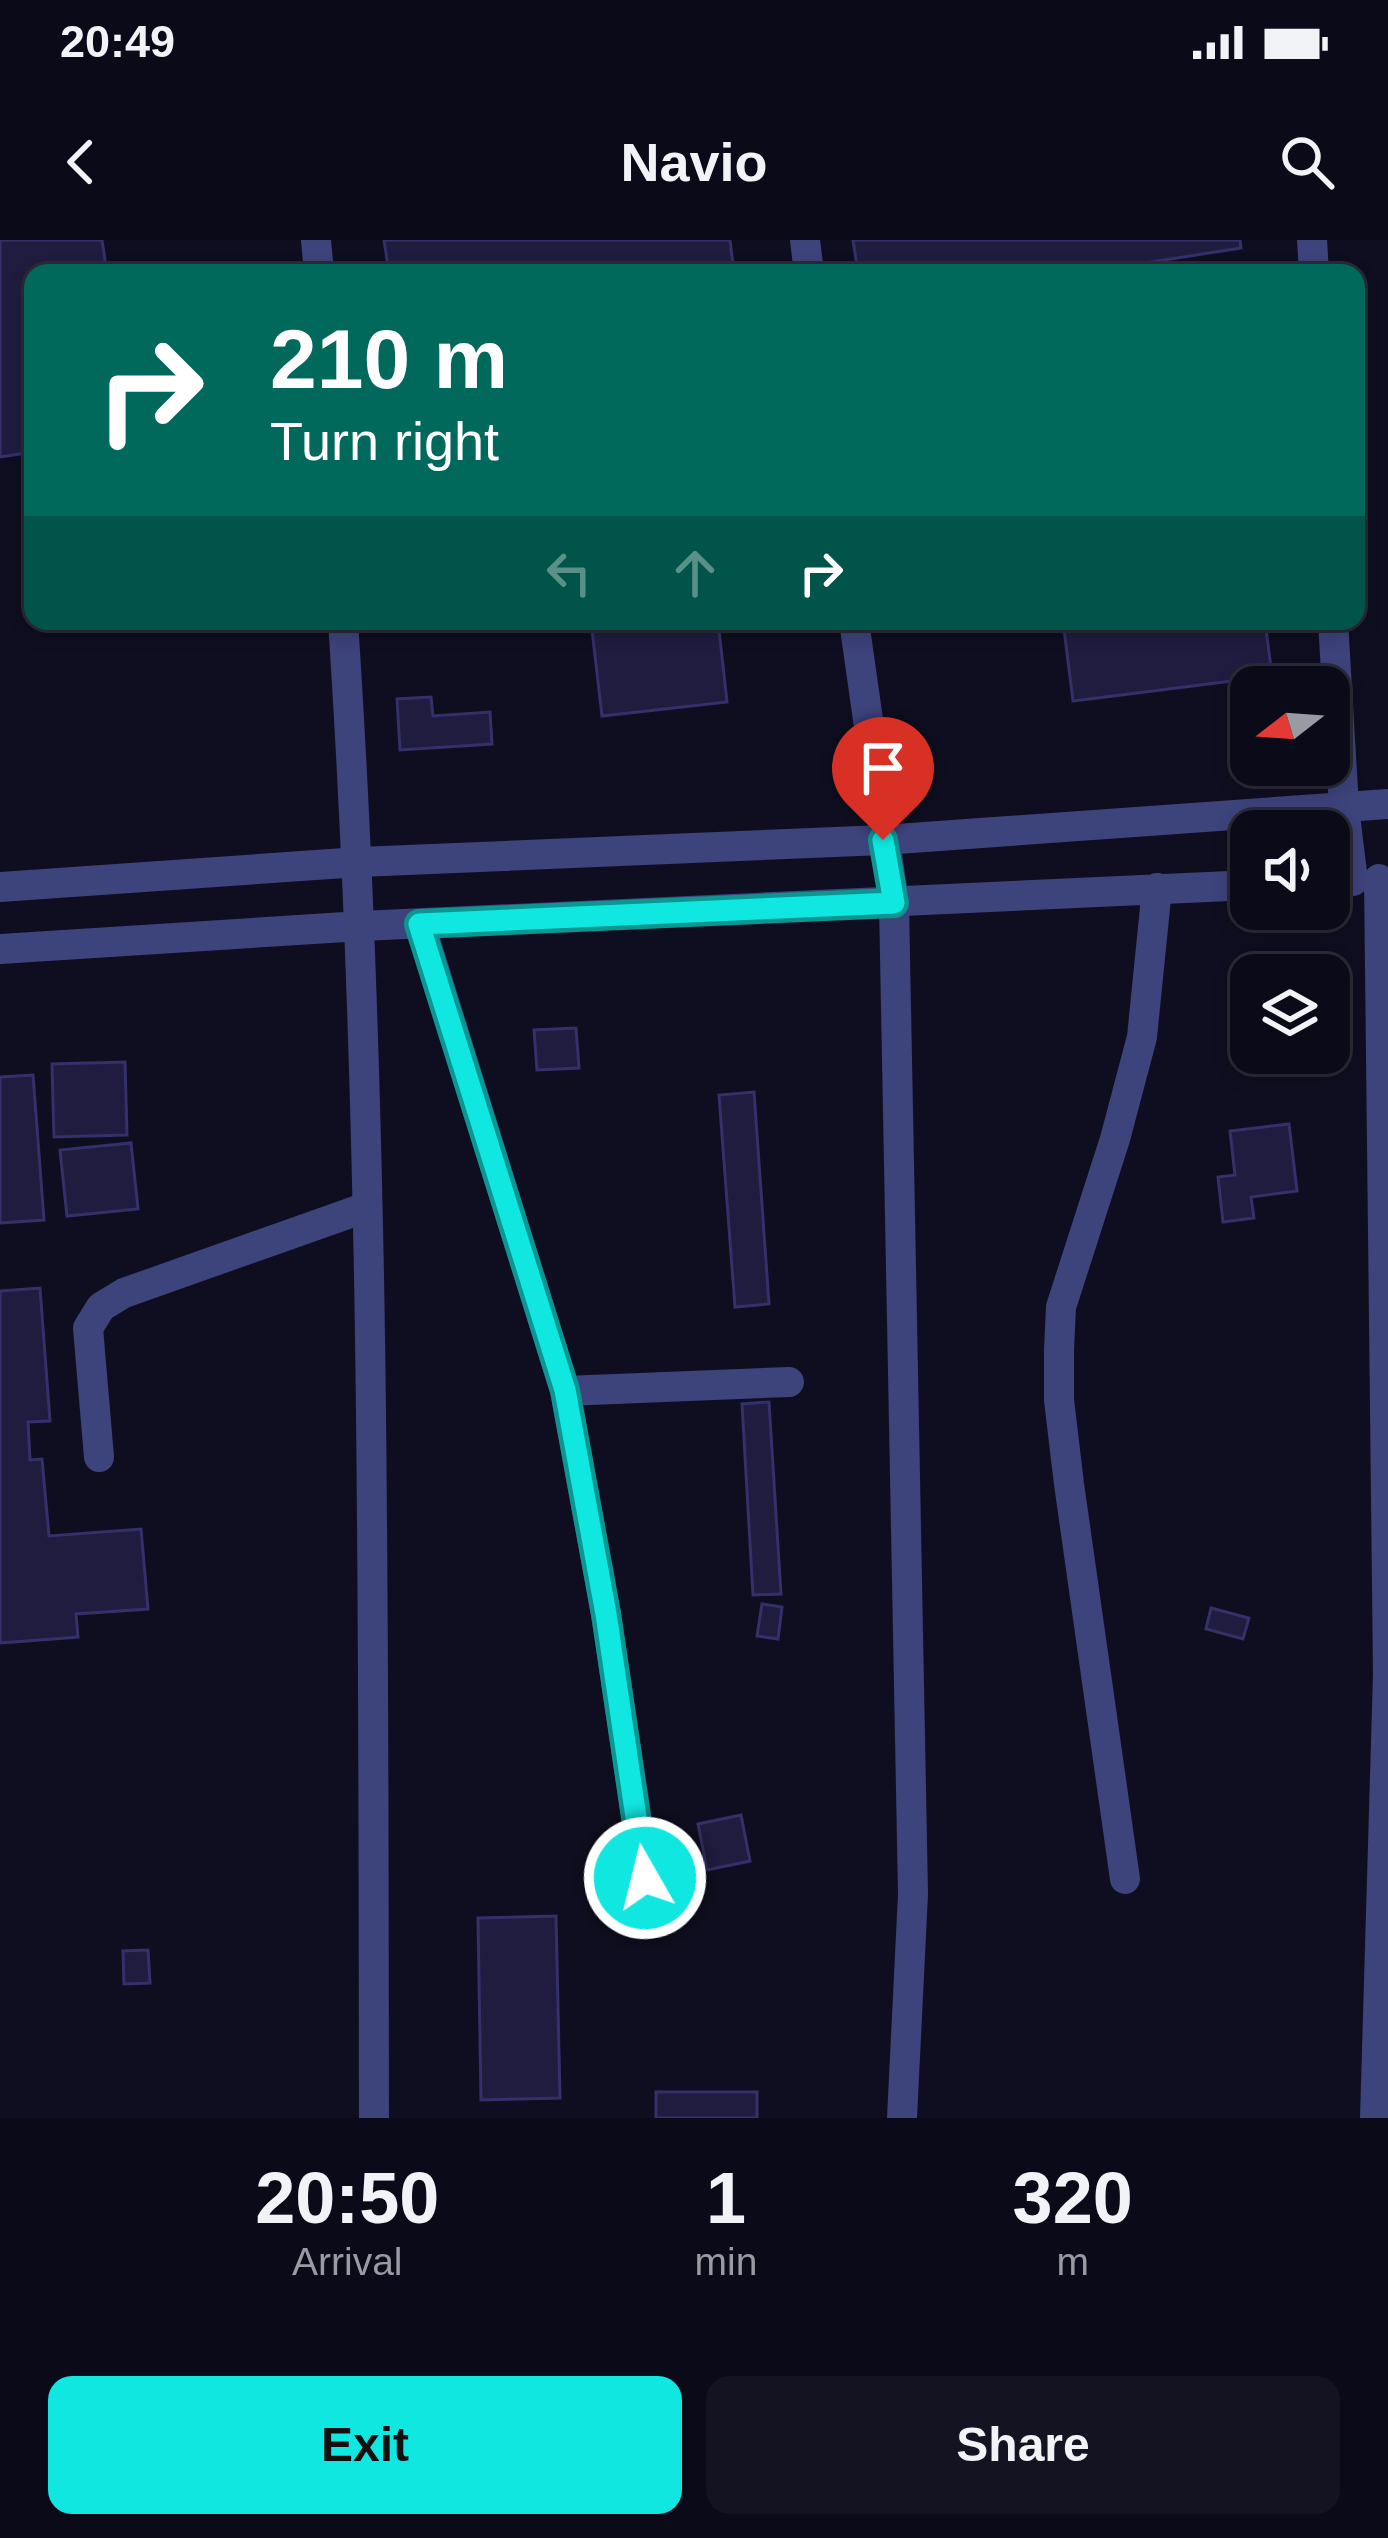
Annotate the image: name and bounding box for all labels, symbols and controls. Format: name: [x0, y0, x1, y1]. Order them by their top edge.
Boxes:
text: 20:49: [60, 16, 175, 67]
icon: back: [48, 129, 114, 195]
icon: search: [1274, 129, 1340, 195]
text: Navio: [620, 132, 768, 192]
icon: right: [72, 312, 228, 468]
text: 210 m: [270, 312, 508, 406]
text: Turn right: [270, 411, 499, 471]
icon: left: [536, 540, 602, 606]
icon: ahead: [662, 540, 728, 606]
icon: right: [788, 540, 854, 606]
north arrow: [1230, 666, 1350, 786]
map controls: [1230, 666, 1350, 1074]
pin: [832, 717, 934, 840]
icon: arrive: [850, 735, 916, 801]
button: sound: [1230, 810, 1350, 930]
button: layers: [1230, 954, 1350, 1074]
position arrow: [582, 1815, 708, 1941]
text: 20:50: [255, 2158, 439, 2238]
text: 1: [706, 2158, 746, 2238]
text: 320: [1013, 2158, 1133, 2238]
text: Arrival: [292, 2240, 403, 2283]
text: min: [695, 2240, 757, 2283]
text: m: [1056, 2240, 1089, 2283]
button: Exit: [48, 2376, 682, 2514]
button: Share: [706, 2376, 1340, 2514]

